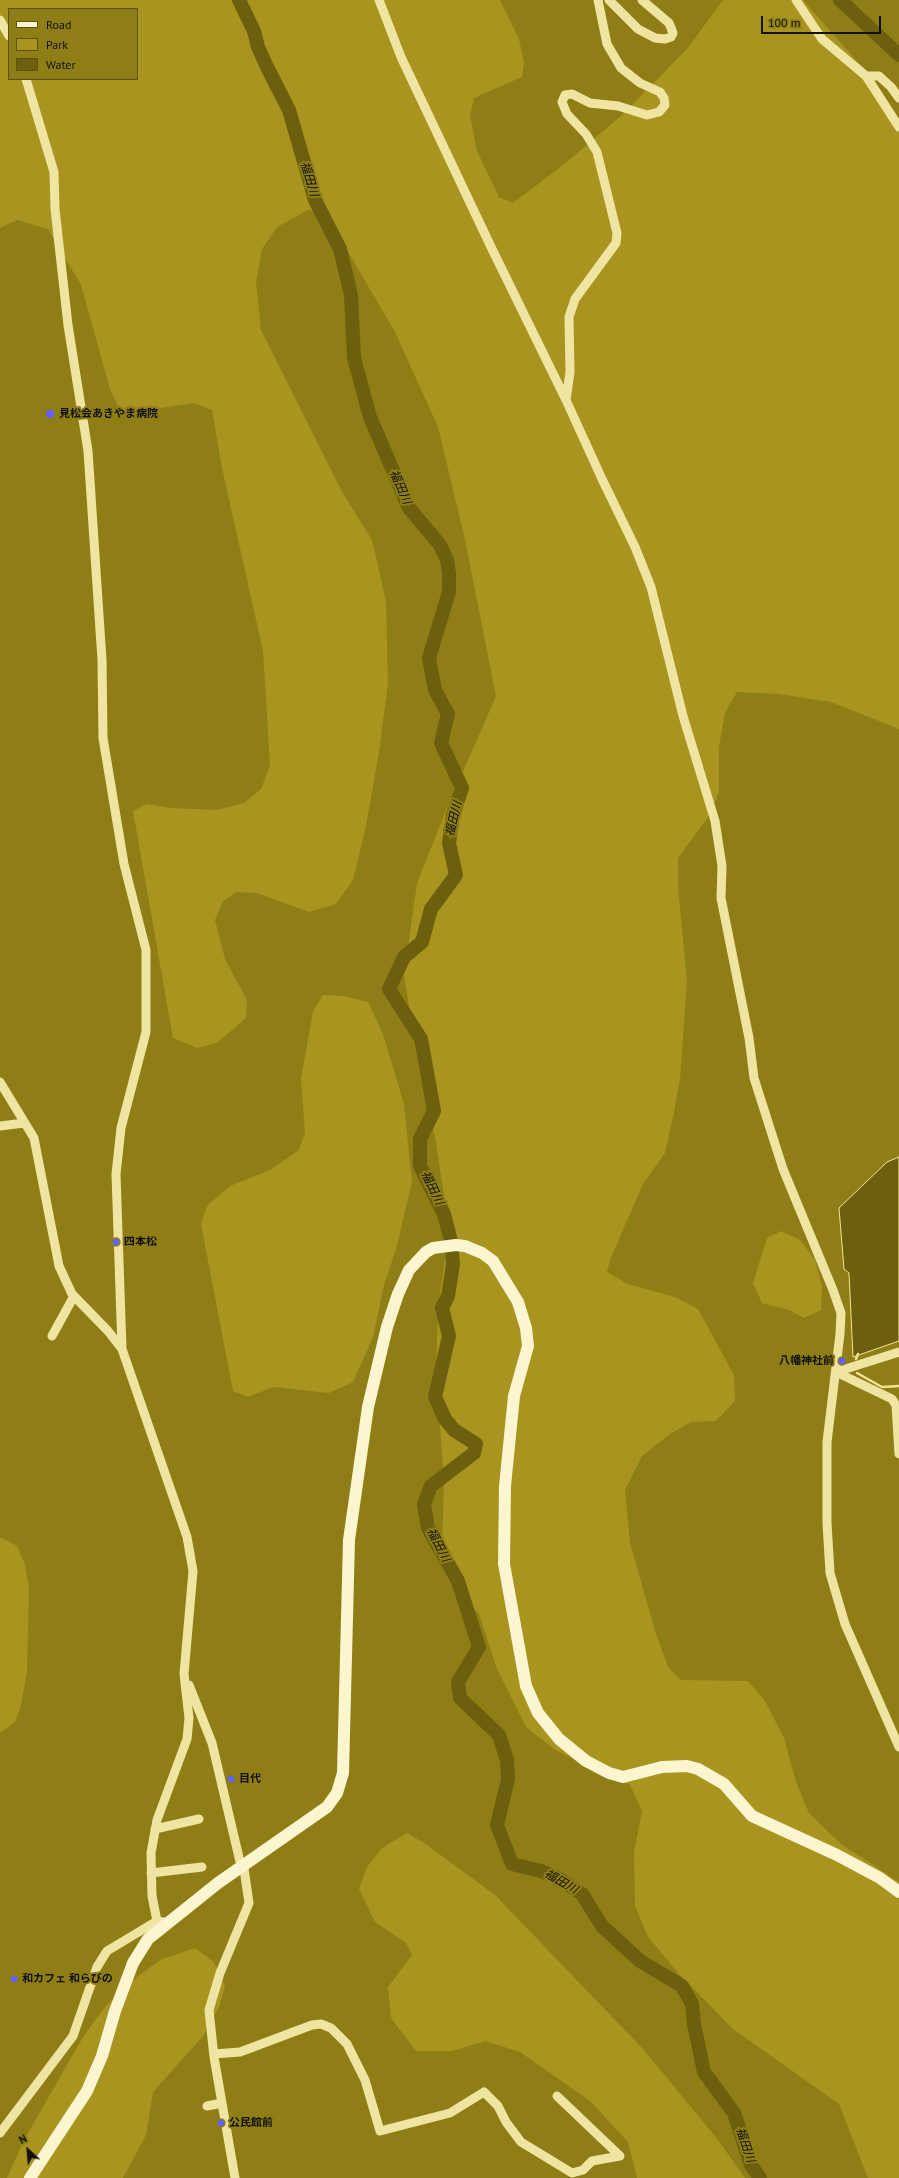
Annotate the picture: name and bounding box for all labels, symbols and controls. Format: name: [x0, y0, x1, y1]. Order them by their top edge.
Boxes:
legend: [8, 8, 138, 80]
scale bar: [763, 8, 883, 34]
text: 100 m: [768, 15, 801, 30]
text: Road: [46, 17, 71, 32]
text: Park: [46, 37, 68, 52]
text: Water: [46, 57, 76, 72]
water label: 福田川: [297, 160, 321, 198]
place label: 見松会あきやま病院: [59, 407, 158, 421]
marker: 見松会あきやま病院: [44, 408, 56, 420]
water label: 福田川: [386, 468, 414, 506]
water label: 福田川: [443, 800, 465, 838]
water label: 福田川: [418, 1169, 446, 1207]
place label: 四本松: [124, 1235, 157, 1249]
marker: 四本松: [111, 1237, 121, 1247]
place label: 八幡神社前: [779, 1354, 834, 1368]
marker: 八幡神社前: [837, 1356, 847, 1366]
water label: 福田川: [423, 1526, 453, 1564]
place label: 目代: [239, 1772, 261, 1786]
marker: 目代: [226, 1774, 236, 1784]
water label: 福田川: [542, 1867, 580, 1897]
place label: 和カフェ 和らびの: [22, 1972, 113, 1986]
marker: 和カフェ 和らびの: [9, 1974, 19, 1984]
place label: 公民館前: [229, 2116, 273, 2130]
marker: 公民館前: [216, 2118, 226, 2128]
water label: 福田川: [732, 2126, 758, 2164]
north arrow: [8, 2130, 48, 2170]
text: N: [16, 2131, 29, 2147]

